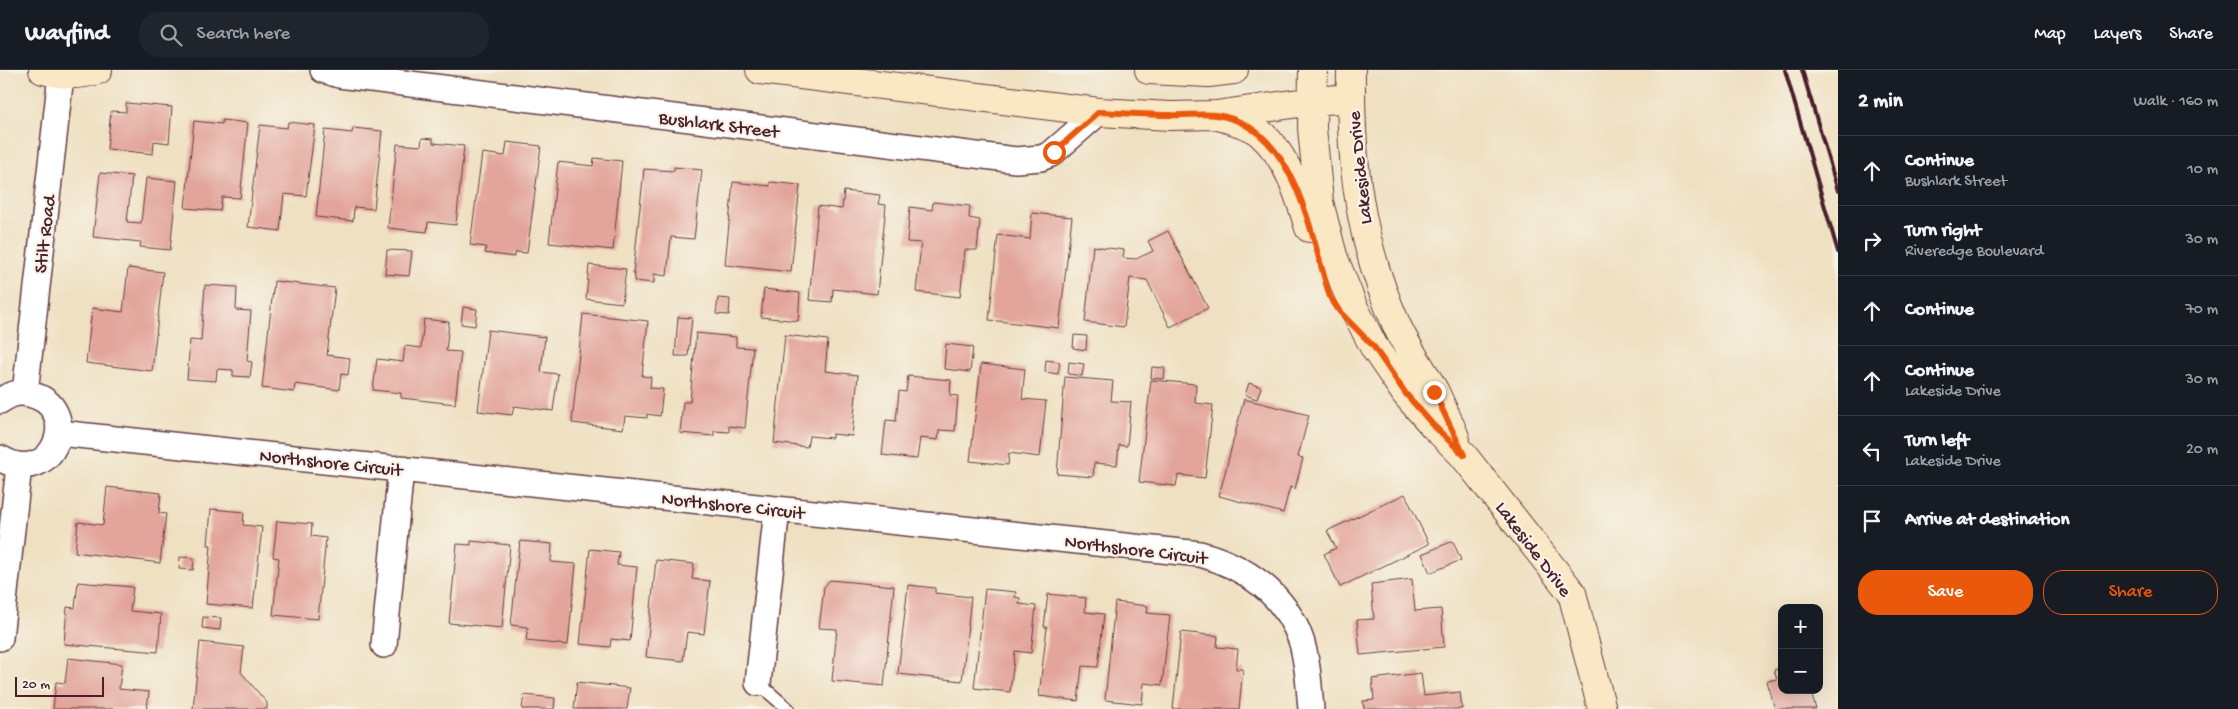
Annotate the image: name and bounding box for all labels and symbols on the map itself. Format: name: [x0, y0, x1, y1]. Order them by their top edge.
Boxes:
street label: Bushlark Street: [656, 108, 782, 146]
street label: Lakeside Drive: [1344, 110, 1379, 225]
route start: [1043, 141, 1066, 164]
street label: Stilt Road: [30, 192, 63, 275]
route end: [1423, 381, 1446, 404]
street label: Northshore Circuit: [258, 446, 405, 484]
street label: Northshore Circuit: [660, 489, 807, 527]
street label: Lakeside Drive: [1489, 498, 1576, 603]
street label: Northshore Circuit: [1063, 531, 1210, 572]
scale bar: [15, 674, 104, 697]

